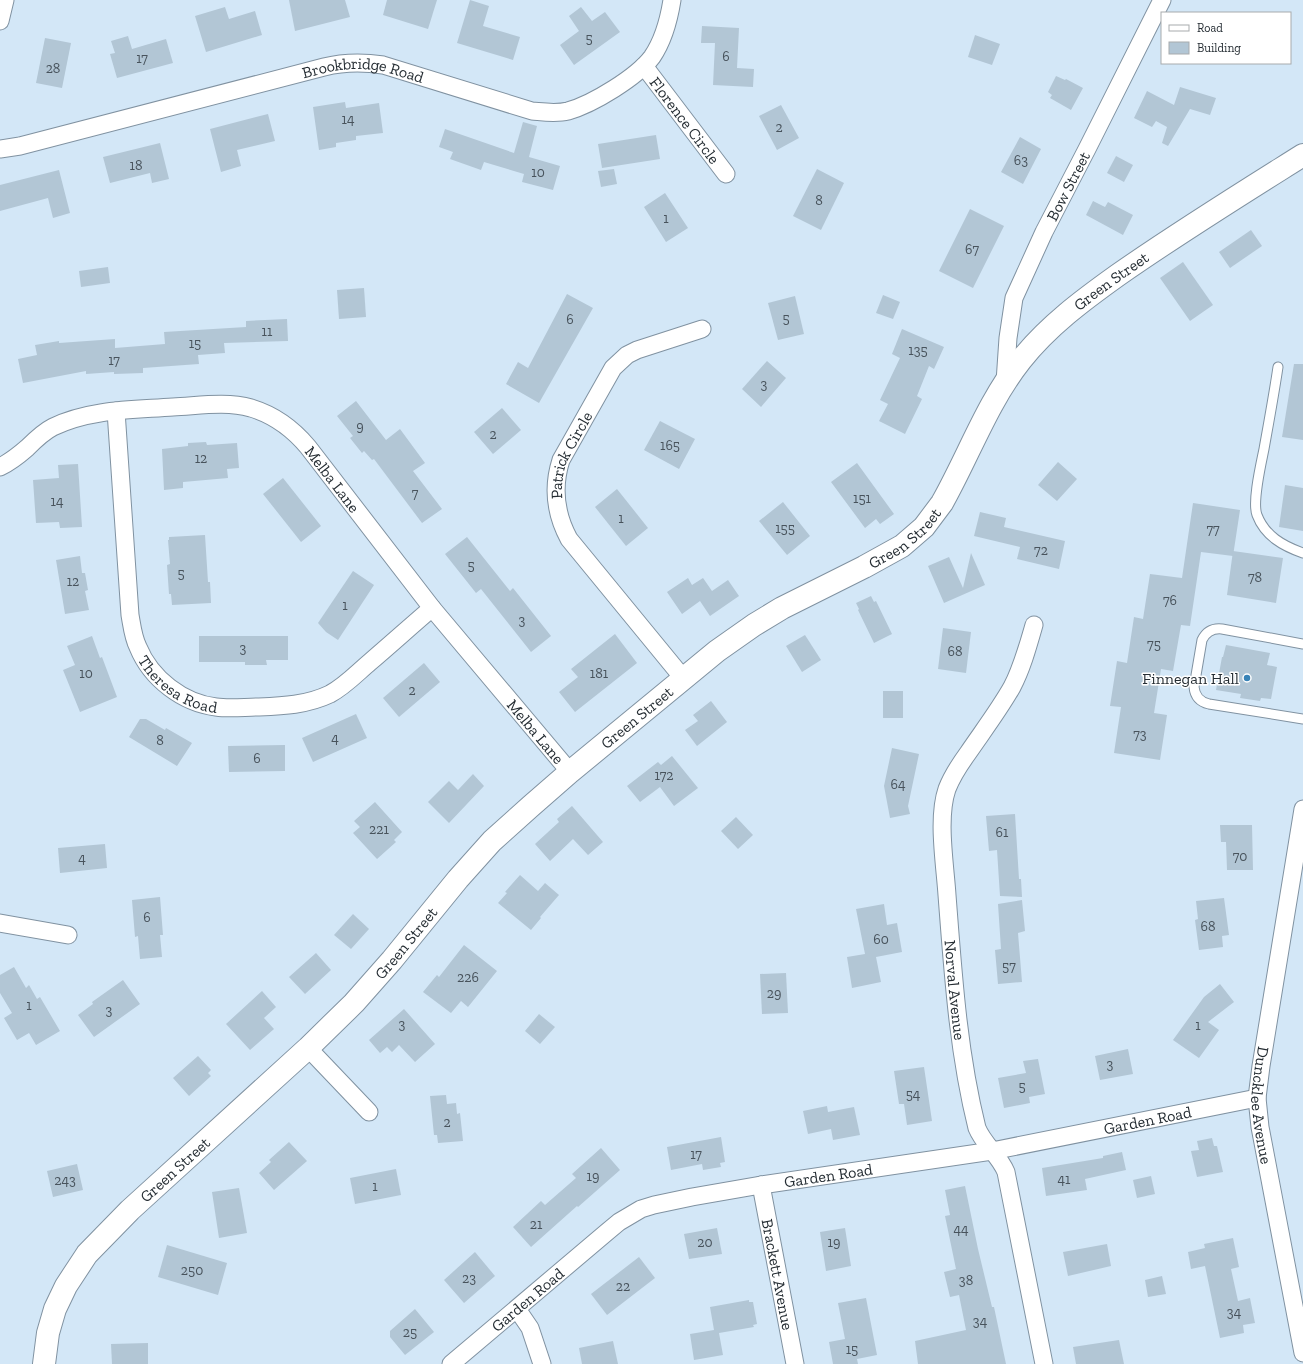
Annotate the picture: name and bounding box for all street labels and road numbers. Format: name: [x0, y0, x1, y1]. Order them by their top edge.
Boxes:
street label: Brookbridge Road: [300, 54, 426, 87]
street label: Florence Circle: [646, 73, 724, 168]
street label: Bow Street: [1043, 148, 1094, 224]
street label: Green Street: [1070, 248, 1152, 315]
street label: Patrick Circle: [547, 408, 597, 499]
street label: Melba Lane: [301, 442, 364, 516]
street label: Green Street: [865, 504, 945, 573]
street label: Theresa Road: [134, 652, 219, 717]
street label: Green Street: [597, 682, 677, 753]
street label: Melba Lane: [503, 696, 568, 768]
street label: Green Street: [371, 903, 441, 983]
street label: Norval Avenue: [940, 939, 969, 1041]
street label: Duncklee Avenue: [1247, 1045, 1276, 1166]
street label: Garden Road: [1102, 1102, 1193, 1138]
street label: Green Street: [136, 1133, 214, 1206]
street label: Garden Road: [783, 1160, 874, 1191]
street label: Brackett Avenue: [758, 1217, 797, 1332]
street label: Garden Road: [488, 1264, 568, 1336]

